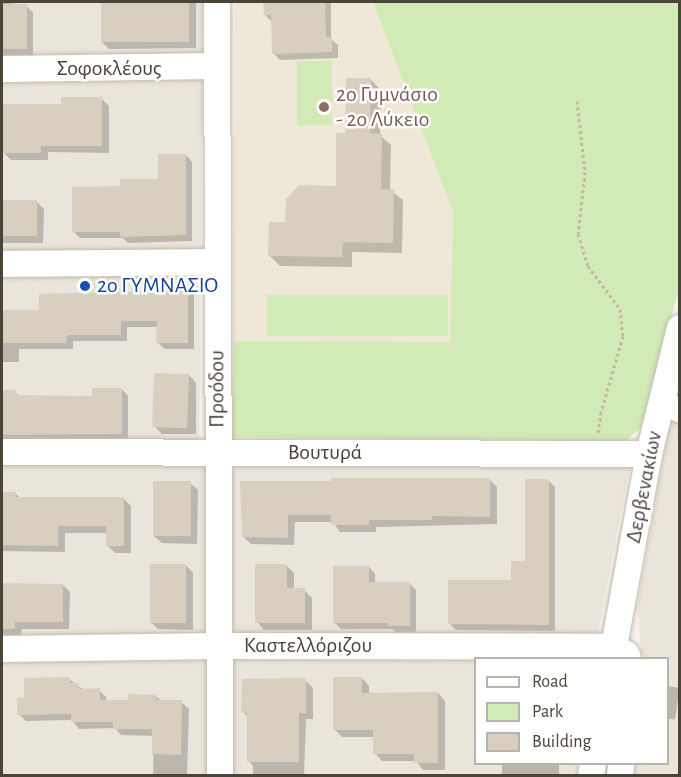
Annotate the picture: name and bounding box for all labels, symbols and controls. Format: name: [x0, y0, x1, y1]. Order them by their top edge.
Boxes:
street label: Σοφοκλέους: [56, 56, 162, 82]
place label: 2ο Γυμνάσιο - 2ο Λύκειο: [336, 81, 438, 132]
marker: 2ο Γυμνάσιο - 2ο Λύκειο: [317, 100, 331, 114]
place label: 2ο ΓΥΜΝΑΣΙΟ: [97, 273, 218, 299]
marker: 2ο ΓΥΜΝΑΣΙΟ: [78, 279, 92, 293]
street label: Προόδου: [204, 350, 230, 428]
street label: Δερβενακίων: [620, 429, 668, 545]
street label: Βουτυρά: [288, 440, 362, 466]
street label: Καστελλόριζου: [244, 633, 372, 659]
legend: [474, 657, 669, 765]
text: Road: [532, 673, 568, 691]
text: Park: [532, 703, 563, 721]
text: Building: [532, 733, 591, 751]

